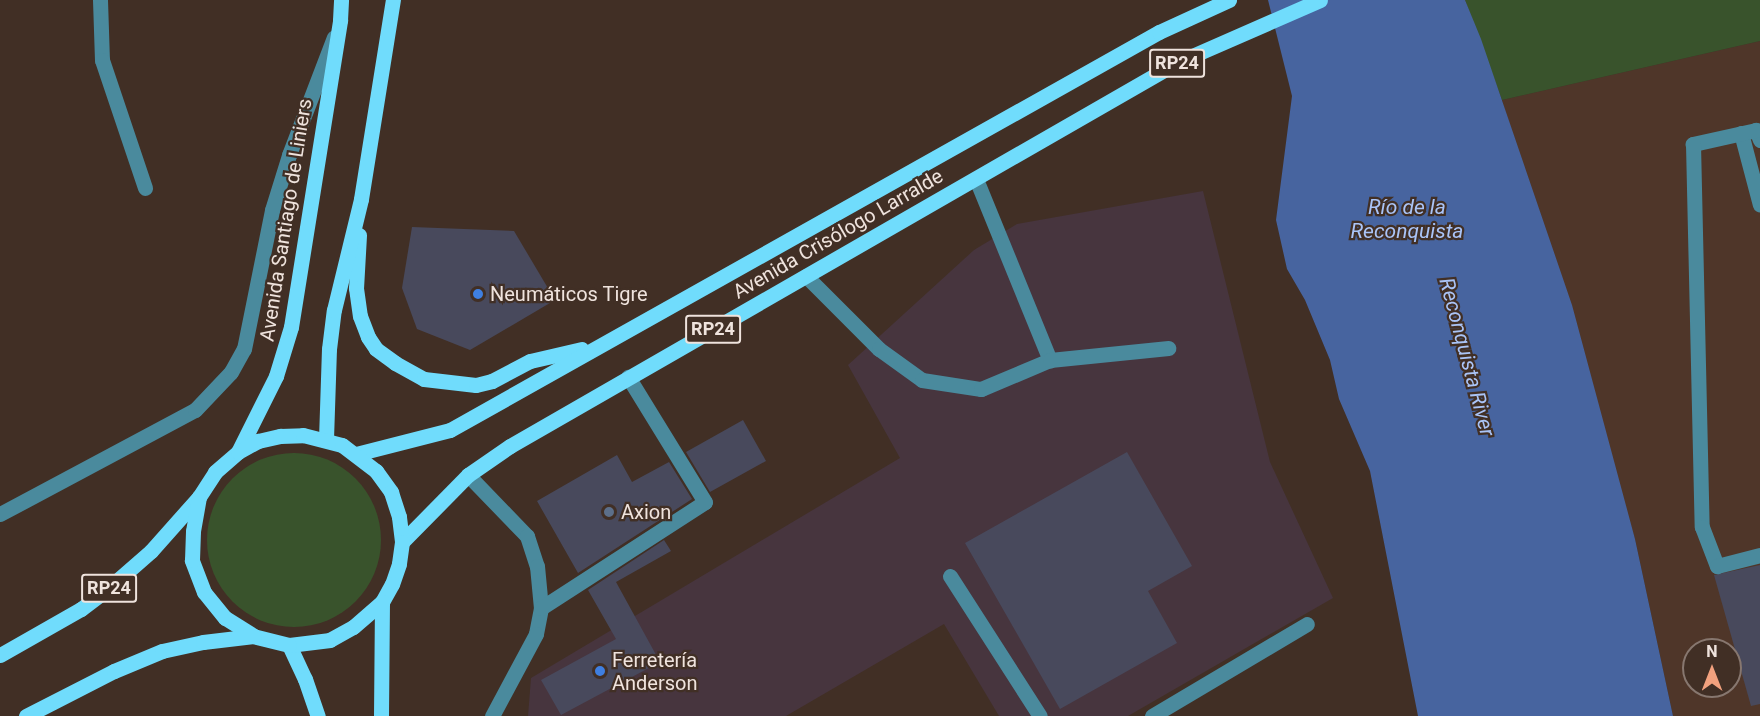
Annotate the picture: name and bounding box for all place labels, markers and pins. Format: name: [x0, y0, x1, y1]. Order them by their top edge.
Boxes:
place label: Neumáticos Tigre: [490, 282, 648, 306]
marker: Neumáticos Tigre: [471, 287, 485, 301]
place label: Axion: [621, 500, 671, 524]
marker: Axion: [602, 505, 616, 519]
place label: Ferretería Anderson: [612, 648, 698, 695]
marker: Ferretería Anderson: [593, 664, 607, 678]

